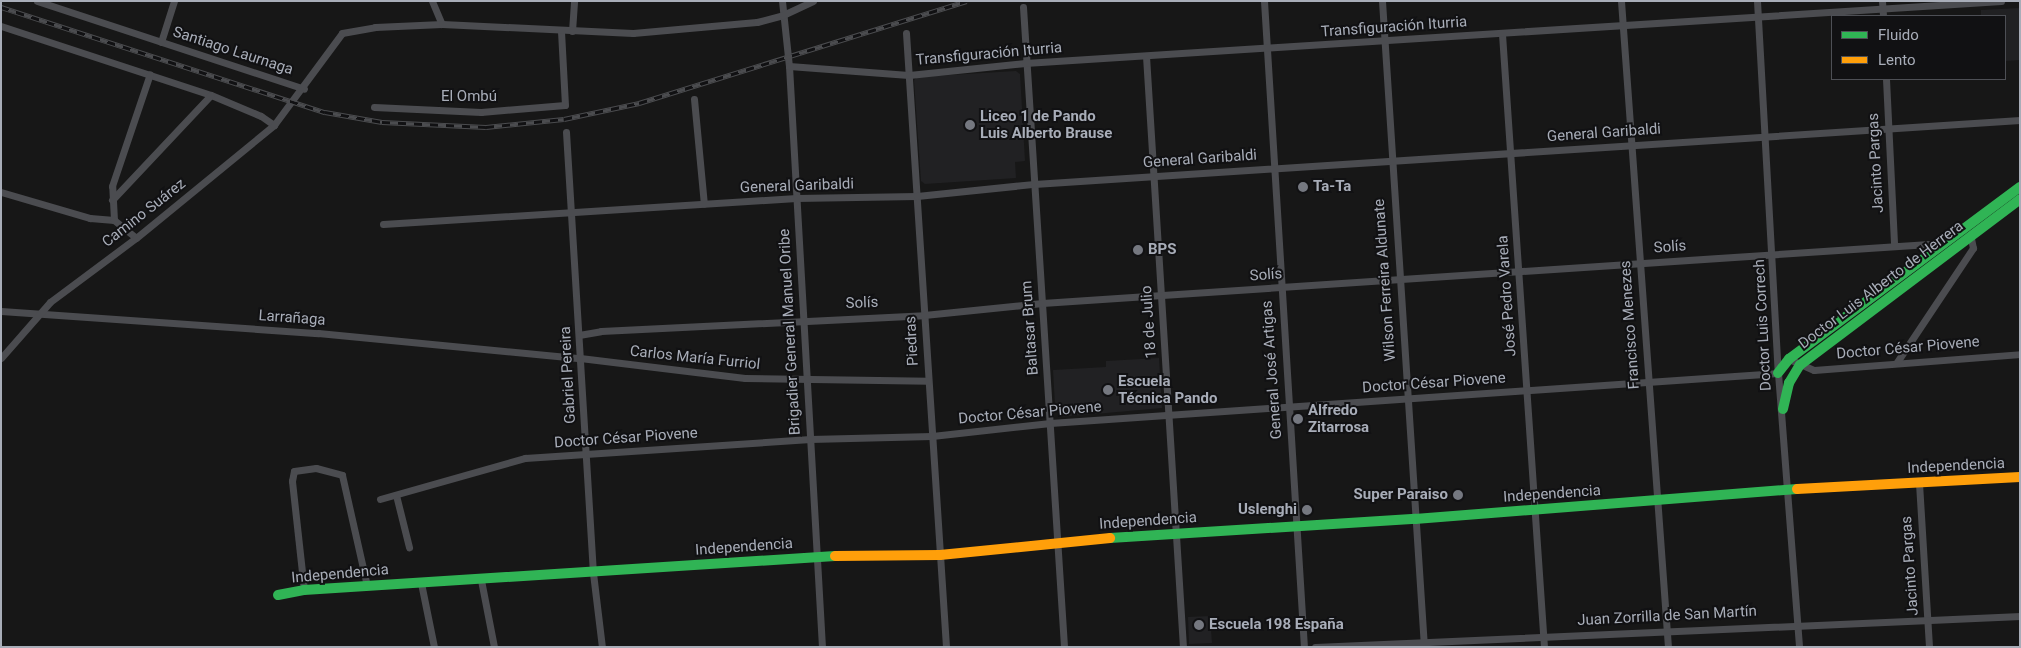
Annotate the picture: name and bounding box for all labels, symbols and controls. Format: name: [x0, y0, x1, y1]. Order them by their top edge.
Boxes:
street label: Transfiguración Iturria: [1320, 13, 1468, 41]
legend: [1831, 15, 2006, 80]
street label: Santiago Laurnaga: [171, 23, 295, 79]
text: Fluido: [1878, 26, 1919, 44]
street label: Transfiguración Iturria: [915, 39, 1063, 69]
text: Lento: [1878, 51, 1916, 69]
street label: El Ombú: [441, 88, 497, 106]
place label: Liceo 1 de Pando Luis Alberto Brause: [980, 107, 1112, 142]
street label: Jacinto Pargas: [1864, 113, 1888, 213]
marker: Liceo 1 de Pando Luis Alberto Brause: [964, 119, 976, 131]
street label: General Garibaldi: [1546, 120, 1662, 146]
street label: General Garibaldi: [1142, 146, 1258, 172]
street label: Camino Suárez: [99, 175, 189, 251]
street label: General Garibaldi: [740, 175, 854, 197]
place label: Ta-Ta: [1313, 178, 1351, 196]
marker: Ta-Ta: [1297, 181, 1309, 193]
street label: Wilson Ferreira Aldunate: [1370, 198, 1400, 362]
street label: Doctor Luis Alberto de Herrera: [1795, 217, 1967, 353]
street label: Brigadier General Manuel Oribe: [776, 228, 804, 436]
street label: José Pedro Varela: [1494, 235, 1520, 357]
street label: Solís: [1653, 237, 1687, 257]
place label: BPS: [1148, 241, 1176, 259]
marker: BPS: [1132, 244, 1144, 256]
street label: Doctor Luis Correch: [1751, 259, 1775, 391]
street label: Francisco Menezes: [1617, 260, 1643, 390]
street label: Solís: [1249, 265, 1283, 285]
street label: Baltasar Brum: [1018, 280, 1042, 376]
street label: 18 de Julio: [1137, 285, 1161, 359]
street label: Solís: [845, 293, 879, 313]
street label: General José Artigas: [1258, 300, 1286, 440]
street label: Larrañaga: [258, 307, 326, 329]
street label: Piedras: [902, 315, 922, 367]
street label: Gabriel Pereira: [556, 326, 580, 424]
street label: Doctor César Piovene: [1836, 333, 1980, 363]
street label: Carlos María Furriol: [629, 342, 761, 374]
street label: Doctor César Piovene: [1362, 369, 1506, 397]
place label: Escuela Técnica Pando: [1118, 372, 1217, 407]
marker: Escuela Técnica Pando: [1102, 384, 1114, 396]
street label: Doctor César Piovene: [958, 398, 1102, 428]
place label: Alfredo Zitarrosa: [1308, 401, 1369, 436]
marker: Alfredo Zitarrosa: [1292, 413, 1304, 425]
street label: Doctor César Piovene: [554, 424, 698, 452]
street label: Independencia: [1907, 454, 2005, 478]
street label: Independencia: [1503, 482, 1601, 506]
place label: Super Paraiso: [1354, 486, 1448, 504]
marker: Super Paraiso: [1452, 489, 1464, 501]
place label: Uslenghi: [1238, 501, 1297, 519]
marker: Uslenghi: [1301, 504, 1313, 516]
street label: Independencia: [1099, 509, 1197, 533]
street label: Jacinto Pargas: [1898, 515, 1922, 617]
street label: Independencia: [695, 535, 793, 559]
street label: Independencia: [291, 561, 389, 587]
street label: Juan Zorrilla de San Martín: [1577, 602, 1757, 630]
place label: Escuela 198 España: [1209, 616, 1344, 634]
marker: Escuela 198 España: [1193, 619, 1205, 631]

